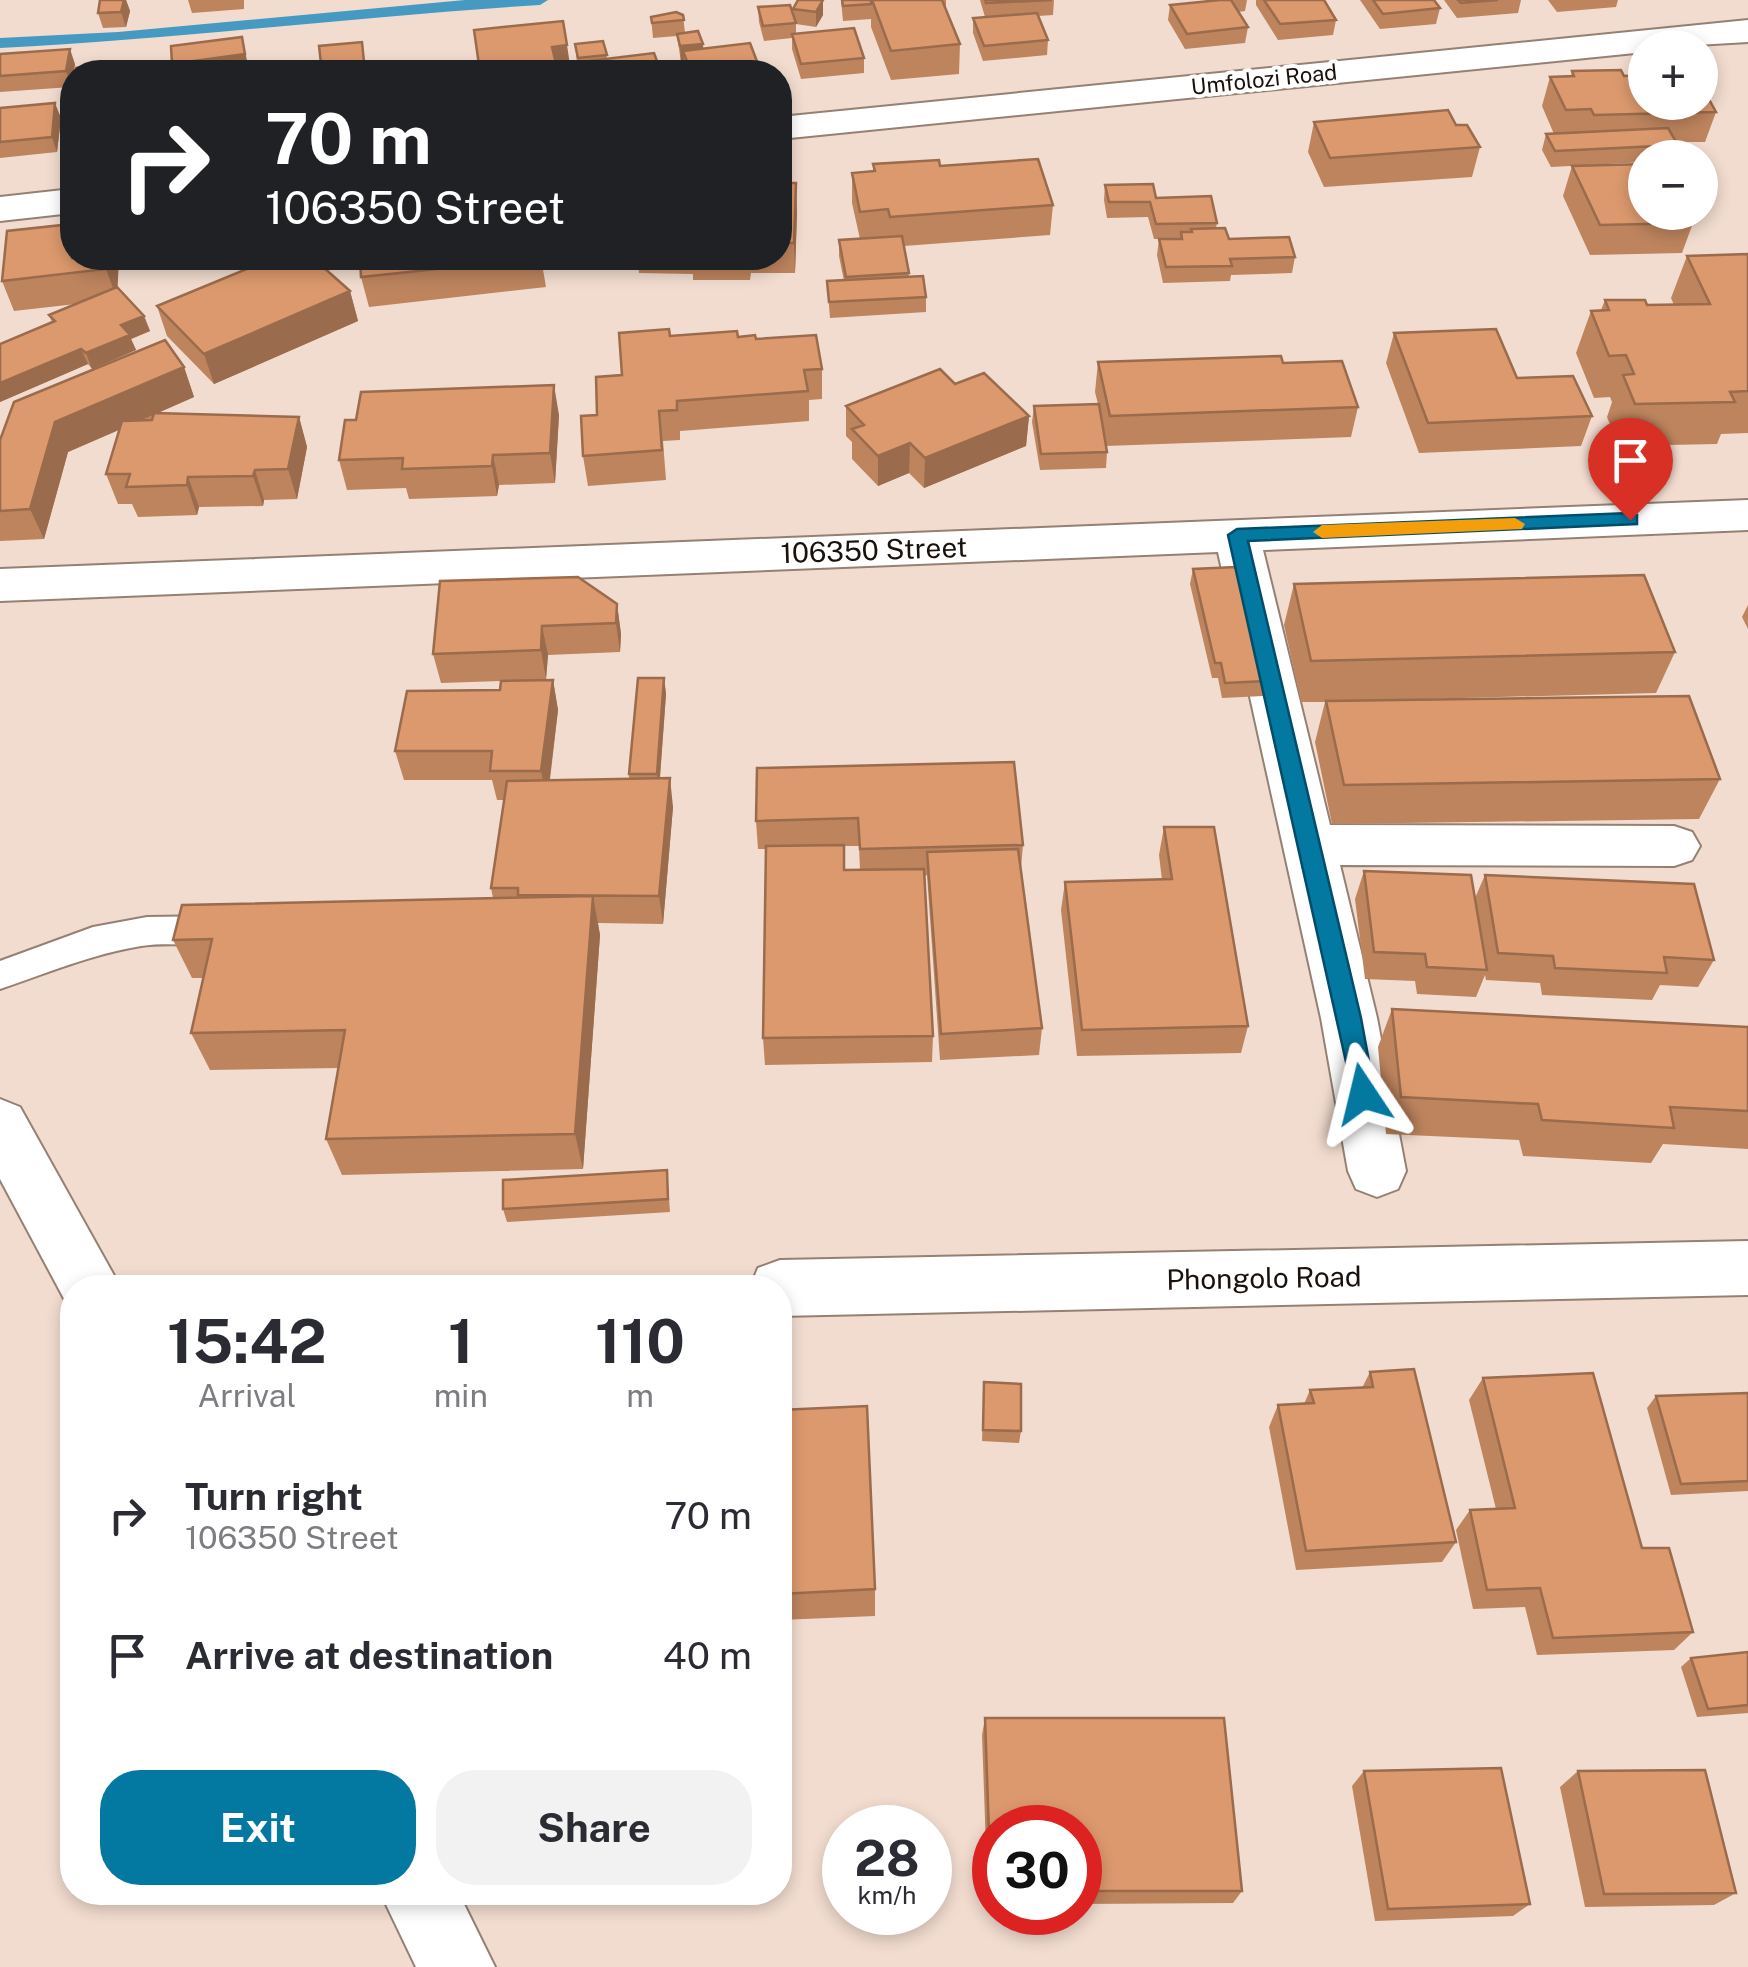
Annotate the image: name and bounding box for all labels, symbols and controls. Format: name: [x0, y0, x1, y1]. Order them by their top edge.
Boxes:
map controls: [1628, 30, 1718, 230]
button: +: [1628, 30, 1718, 120]
street label: Umfolozi Road: [1190, 58, 1338, 100]
text: 70 m: [265, 97, 432, 180]
icon: right: [100, 100, 230, 230]
button: −: [1628, 140, 1718, 230]
text: 106350 Street: [265, 181, 565, 234]
pin: [1588, 418, 1673, 521]
icon: arrive: [1603, 433, 1658, 488]
street label: 106350 Street: [780, 530, 968, 569]
position arrow: [1311, 1042, 1415, 1146]
street label: Phongolo Road: [1166, 1259, 1362, 1296]
text: 15:42: [167, 1306, 327, 1377]
text: 1: [448, 1306, 474, 1377]
text: 110: [595, 1306, 685, 1377]
text: Arrival: [197, 1377, 296, 1414]
text: min: [434, 1377, 488, 1414]
text: m: [626, 1377, 654, 1414]
text: Turn right: [185, 1474, 363, 1519]
icon: right: [100, 1488, 155, 1543]
text: 70 m: [665, 1493, 752, 1538]
text: 106350 Street: [185, 1519, 399, 1556]
icon: arrive: [100, 1628, 155, 1683]
text: Arrive at destination: [185, 1633, 553, 1678]
text: 40 m: [663, 1633, 752, 1678]
button: Exit: [100, 1770, 416, 1885]
button: Share: [436, 1770, 752, 1885]
speed limit sign: 30: [972, 1805, 1102, 1935]
text: 28: [854, 1828, 920, 1887]
text: km/h: [858, 1880, 916, 1910]

